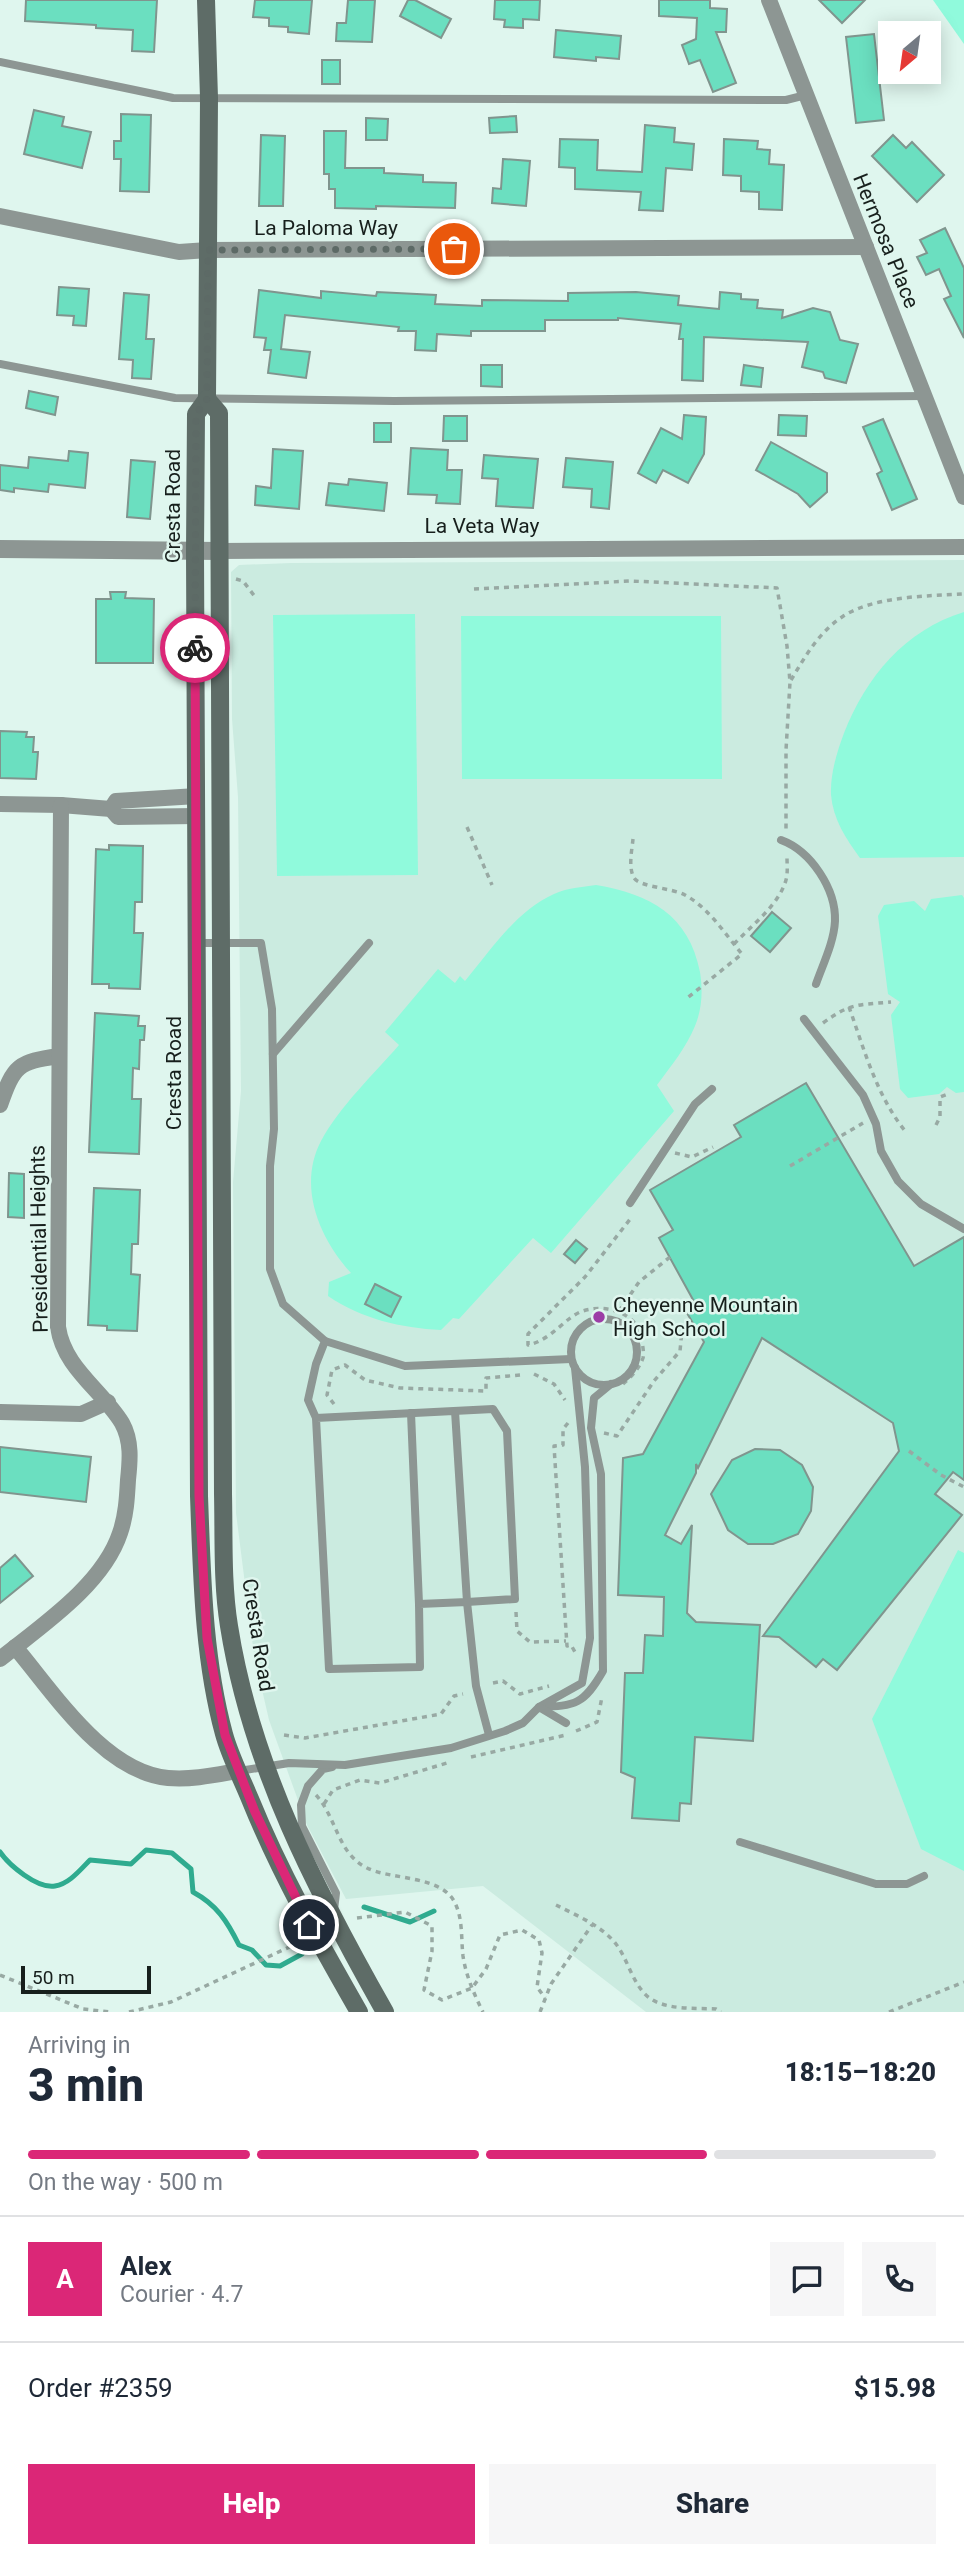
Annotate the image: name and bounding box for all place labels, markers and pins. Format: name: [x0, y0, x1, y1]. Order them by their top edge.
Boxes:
pin: [424, 219, 484, 279]
place label: Cheyenne Mountain High School: [613, 1293, 798, 1341]
marker: Cheyenne Mountain High School: [591, 1309, 607, 1325]
pin: [279, 1895, 339, 1955]

